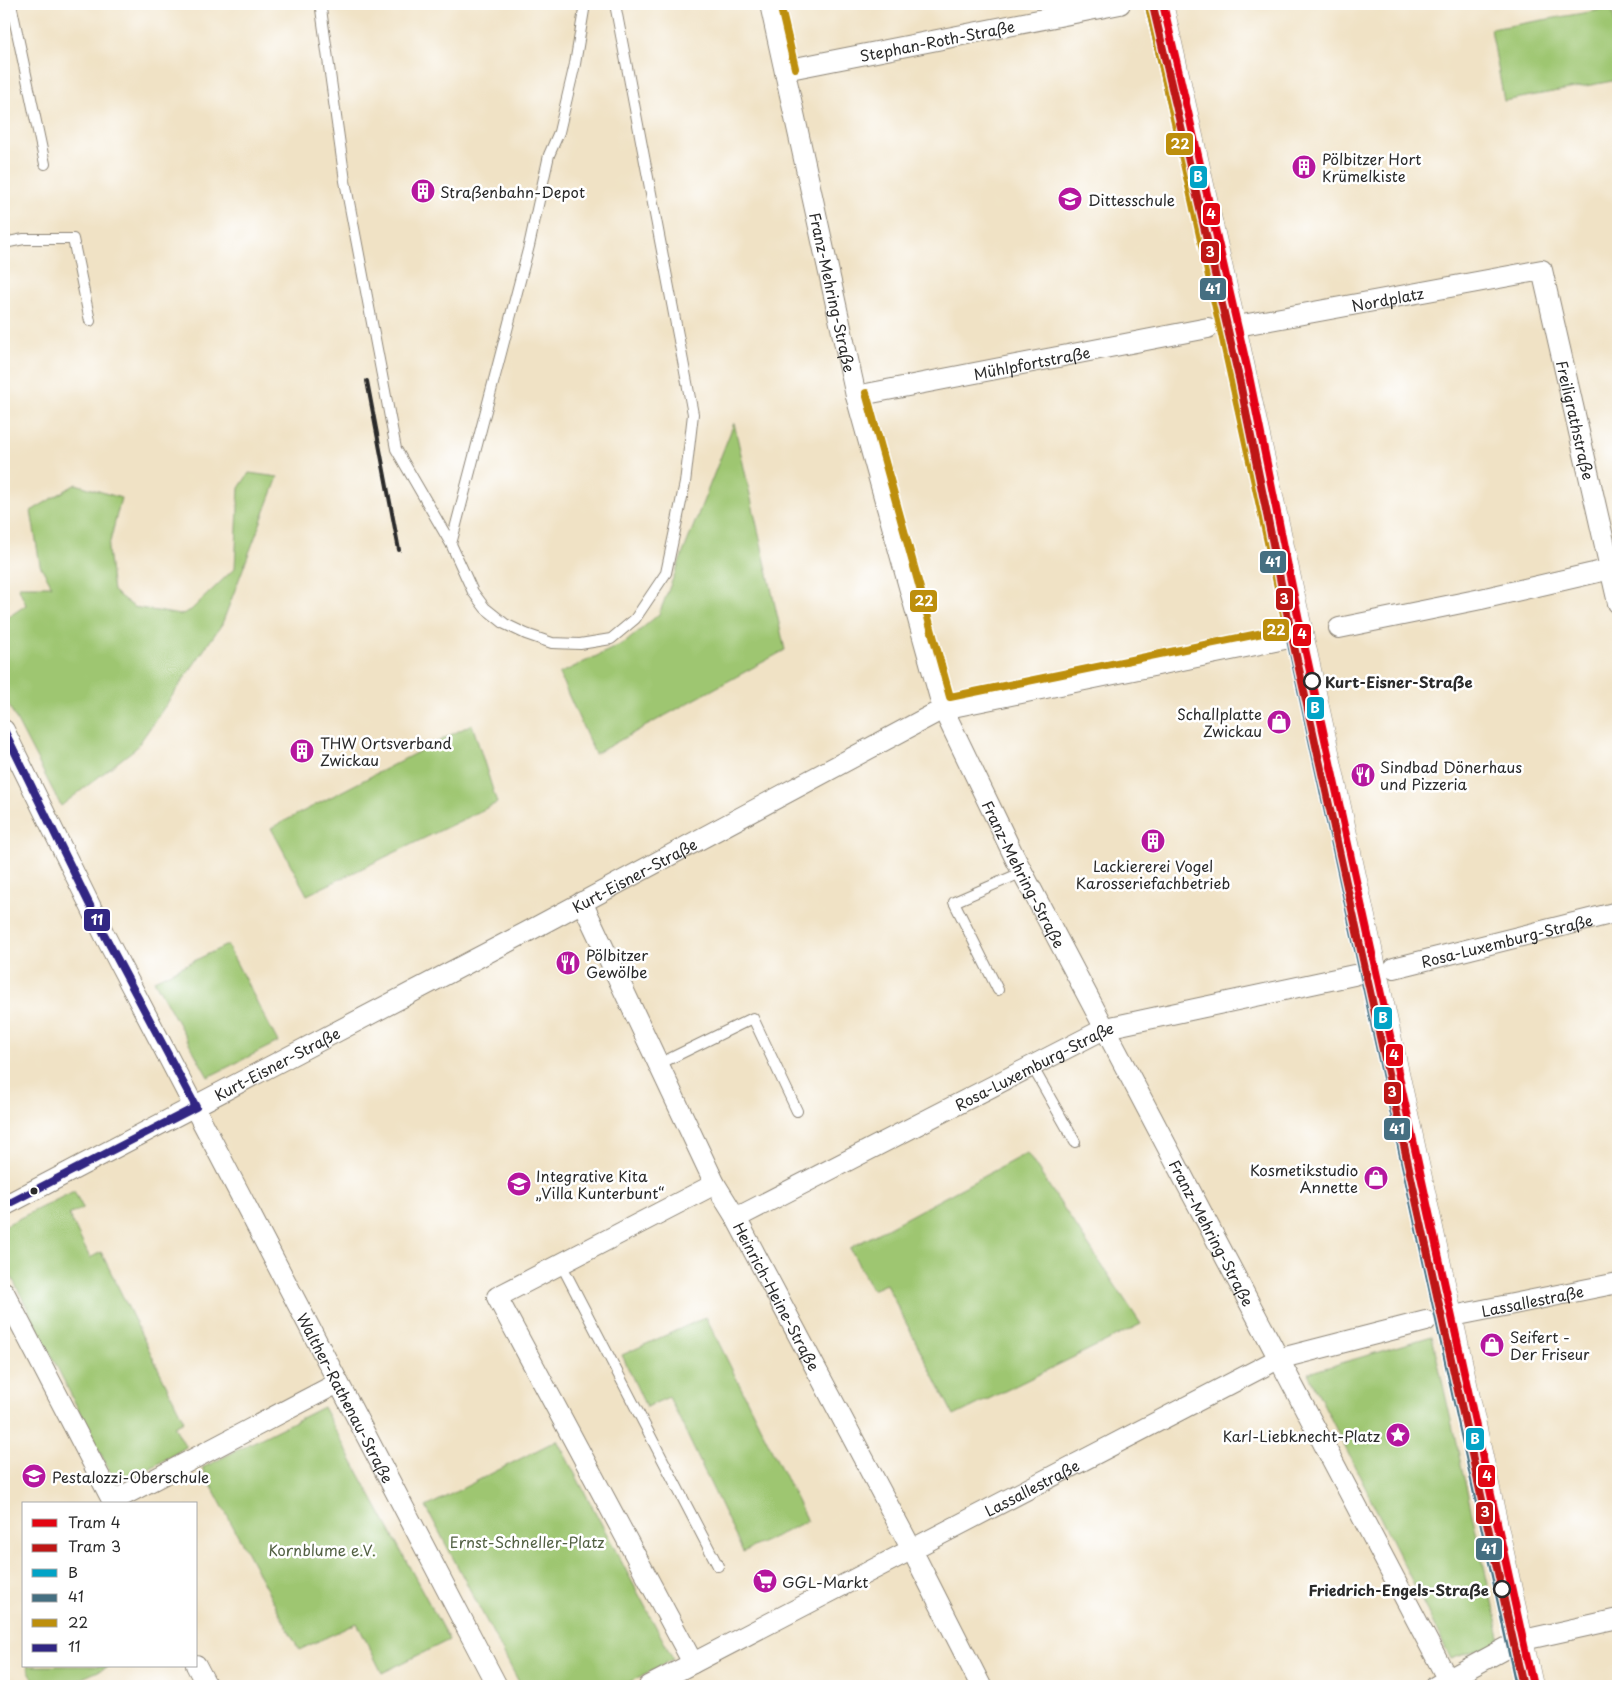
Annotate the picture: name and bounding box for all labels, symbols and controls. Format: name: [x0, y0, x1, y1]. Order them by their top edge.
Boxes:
street label: Stephan-Roth-Straße: [858, 14, 1017, 67]
line badge: 22: [1165, 132, 1194, 156]
text: 22: [1170, 133, 1190, 154]
place label: Pölbitzer Hort Krümelkiste: [1322, 147, 1421, 187]
building icon: Pölbitzer Hort Krümelkiste: [1291, 154, 1317, 180]
line badge: B: [1189, 165, 1208, 189]
text: B: [1193, 166, 1203, 187]
building icon: Straßenbahn-Depot: [410, 178, 436, 204]
place label: Straßenbahn-Depot: [440, 180, 585, 203]
school or university icon: Dittesschule: [1057, 186, 1083, 212]
place label: Dittesschule: [1088, 188, 1175, 211]
line badge: 4: [1202, 202, 1221, 226]
text: 4: [1206, 203, 1216, 224]
street label: Franz-Mehring-Straße: [805, 210, 862, 374]
line badge: 3: [1200, 240, 1220, 264]
text: 3: [1205, 241, 1215, 262]
line badge: 41: [1199, 277, 1227, 301]
text: 41: [1205, 278, 1221, 299]
street label: Nordplatz: [1350, 281, 1425, 316]
street label: Mühlpfortstraße: [971, 340, 1092, 385]
street label: Freiligrathstraße: [1551, 358, 1601, 482]
line badge: 41: [1259, 550, 1287, 574]
text: 41: [1265, 551, 1281, 572]
line badge: 3: [1275, 587, 1294, 611]
text: 3: [1279, 588, 1289, 609]
line badge: 22: [909, 589, 938, 613]
text: 22: [914, 590, 934, 611]
line badge: 22: [1262, 618, 1290, 642]
text: 22: [1266, 619, 1286, 640]
line badge: 4: [1292, 623, 1312, 647]
text: 4: [1297, 623, 1307, 644]
place label: Kurt-Eisner-Straße: [1325, 670, 1473, 693]
marker: Kurt-Eisner-Straße: [1303, 672, 1321, 690]
line badge: B: [1306, 696, 1325, 720]
text: B: [1310, 697, 1320, 718]
place label: Schallplatte Zwickau: [1177, 702, 1262, 742]
shop icon: Schallplatte Zwickau: [1266, 709, 1292, 735]
place label: THW Ortsverband Zwickau: [320, 731, 452, 771]
building icon: THW Ortsverband Zwickau: [289, 738, 315, 764]
place label: Sindbad Dönerhaus und Pizzeria: [1380, 755, 1522, 795]
restaurant icon: Sindbad Dönerhaus und Pizzeria: [1350, 762, 1376, 788]
street label: Franz-Mehring-Straße: [977, 796, 1072, 952]
building icon: Lackiererei Vogel Karosseriefachbetrieb: [1140, 828, 1166, 854]
street label: Kurt-Eisner-Straße: [568, 832, 701, 917]
place label: Lackiererei Vogel Karosseriefachbetrieb: [1076, 854, 1230, 894]
street label: Rosa-Luxemburg-Straße: [1418, 907, 1595, 972]
line badge: 11: [83, 908, 111, 932]
text: 11: [91, 909, 103, 930]
place label: Pölbitzer Gewölbe: [586, 943, 648, 983]
restaurant icon: Pölbitzer Gewölbe: [555, 950, 581, 976]
line badge: B: [1373, 1006, 1393, 1030]
text: B: [1378, 1007, 1388, 1028]
street label: Rosa-Luxemburg-Straße: [950, 1015, 1116, 1115]
street label: Kurt-Eisner-Straße: [210, 1021, 344, 1105]
line badge: 4: [1385, 1043, 1404, 1067]
text: 4: [1389, 1044, 1399, 1065]
line badge: 3: [1383, 1081, 1402, 1105]
text: 3: [1387, 1081, 1397, 1102]
line badge: 41: [1383, 1117, 1411, 1141]
text: 41: [1389, 1118, 1405, 1139]
street label: Franz-Mehring-Straße: [1164, 1155, 1260, 1310]
place label: Kosmetikstudio Annette: [1250, 1158, 1358, 1198]
place label: Integrative Kita „Villa Kunterbunt“: [536, 1164, 664, 1204]
shop icon: Kosmetikstudio Annette: [1363, 1165, 1389, 1191]
school or university icon: Integrative Kita „Villa Kunterbunt“: [506, 1171, 532, 1197]
unlabelled marker: [29, 1186, 39, 1196]
street label: Heinrich-Heine-Straße: [728, 1218, 826, 1374]
street label: Lassallestraße: [1479, 1279, 1586, 1322]
street label: Walther-Rathenau-Straße: [292, 1308, 400, 1487]
place label: Seifert - Der Friseur: [1510, 1325, 1590, 1365]
shop icon: Seifert - Der Friseur: [1479, 1332, 1505, 1358]
place icon: Karl-Liebknecht-Platz: [1385, 1422, 1411, 1448]
place label: Karl-Liebknecht-Platz: [1223, 1424, 1380, 1447]
line badge: B: [1465, 1427, 1485, 1451]
text: B: [1470, 1428, 1480, 1449]
street label: Lassallestraße: [980, 1453, 1083, 1521]
school or university icon: Pestalozzi-Oberschule: [21, 1463, 47, 1489]
line badge: 4: [1477, 1464, 1496, 1488]
place label: Pestalozzi-Oberschule: [52, 1465, 209, 1488]
text: 4: [1482, 1465, 1492, 1486]
line badge: 3: [1475, 1501, 1494, 1525]
text: 3: [1480, 1501, 1490, 1522]
legend: [22, 1502, 198, 1668]
text: Tram 4: [68, 1510, 121, 1533]
park label: Ernst-Schneller-Platz: [450, 1530, 604, 1553]
text: Tram 3: [68, 1534, 121, 1557]
line badge: 41: [1475, 1537, 1503, 1561]
park label: Kornblume e.V.: [268, 1538, 376, 1561]
text: 41: [1481, 1538, 1497, 1559]
text: B: [68, 1560, 78, 1583]
supermarket icon: GGL-Markt: [752, 1568, 778, 1594]
place label: GGL-Markt: [782, 1570, 868, 1593]
place label: Friedrich-Engels-Straße: [1308, 1578, 1489, 1601]
marker: Friedrich-Engels-Straße: [1493, 1580, 1511, 1598]
text: 41: [68, 1584, 84, 1607]
text: 22: [68, 1610, 88, 1633]
text: 11: [68, 1634, 81, 1657]

